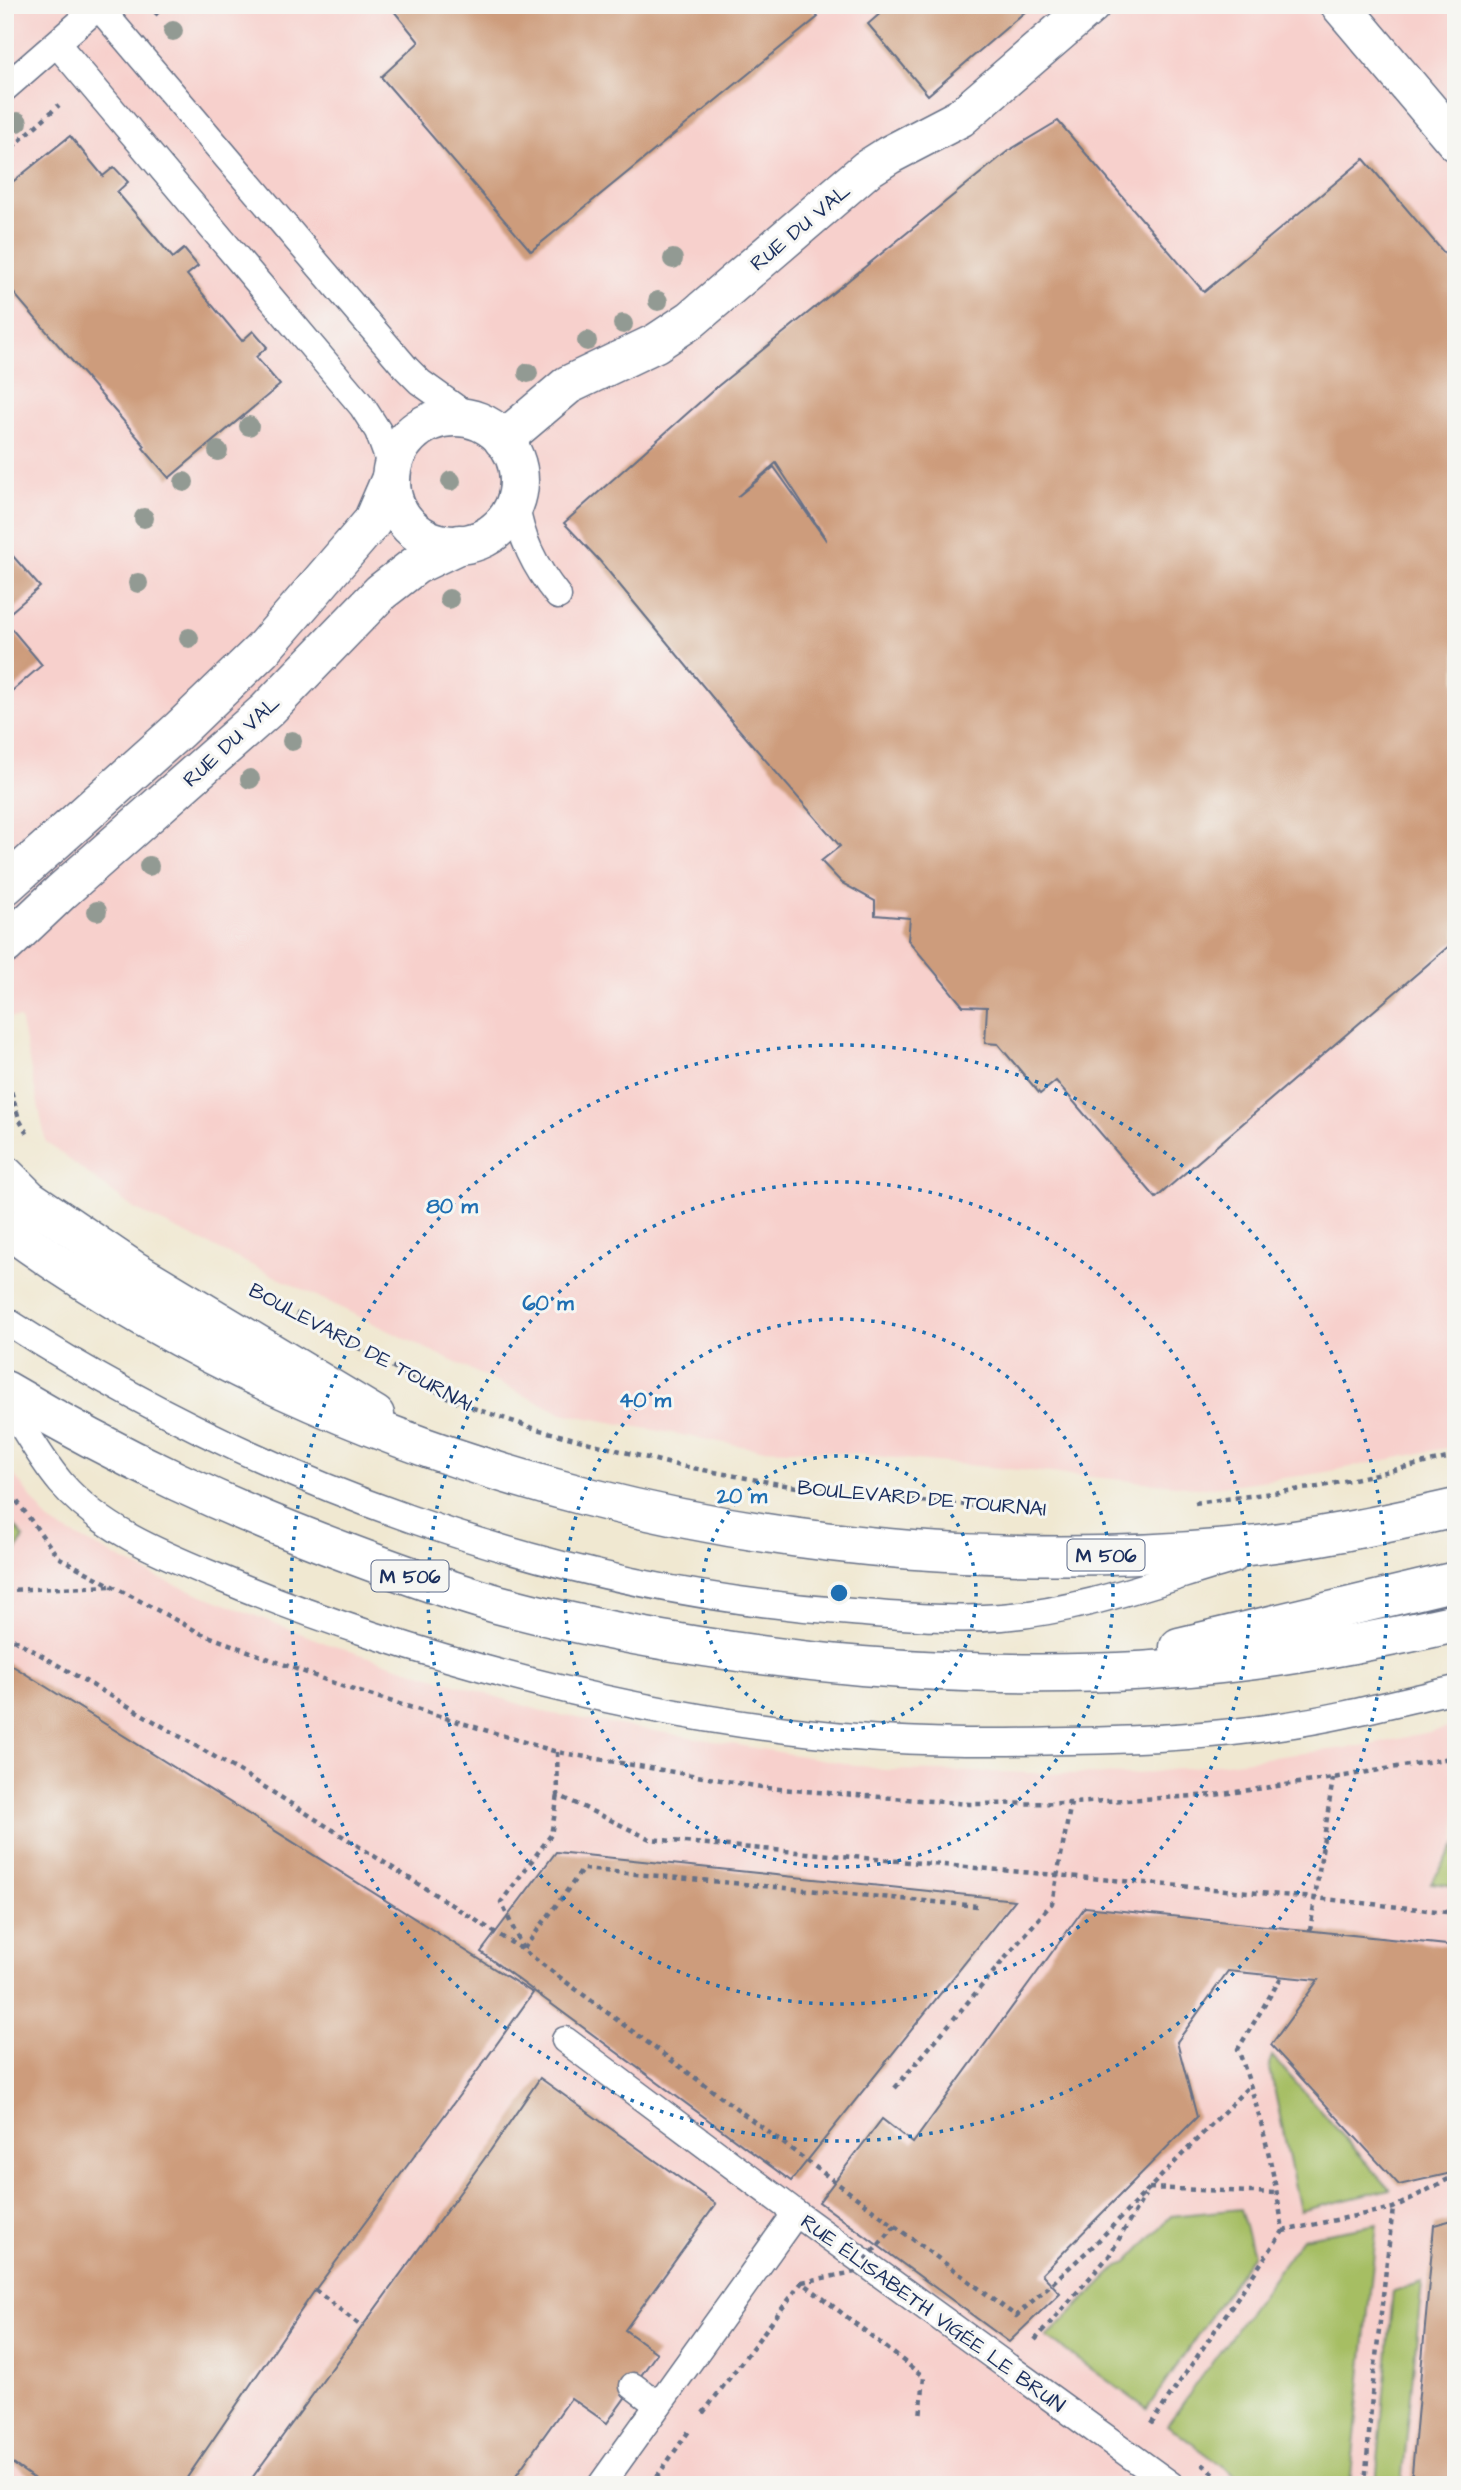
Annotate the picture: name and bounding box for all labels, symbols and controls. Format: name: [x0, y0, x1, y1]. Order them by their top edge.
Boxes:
street label: RUE DU VAL: [744, 177, 857, 278]
street label: RUE DU VAL: [177, 689, 286, 794]
text: 80 m: [426, 1192, 478, 1221]
street label: BOULEVARD DE TOURNAI: [244, 1276, 478, 1419]
text: 60 m: [522, 1289, 574, 1318]
text: 40 m: [619, 1386, 672, 1415]
street label: BOULEVARD DE TOURNAI: [796, 1473, 1048, 1524]
text: 20 m: [716, 1482, 768, 1511]
road number: M 506: [1068, 1540, 1144, 1570]
road number: M 506: [372, 1560, 448, 1592]
centre of rings: [827, 1581, 851, 1605]
street label: RUE ÉLISABETH VIGÉE LE BRUN: [794, 2207, 1071, 2419]

